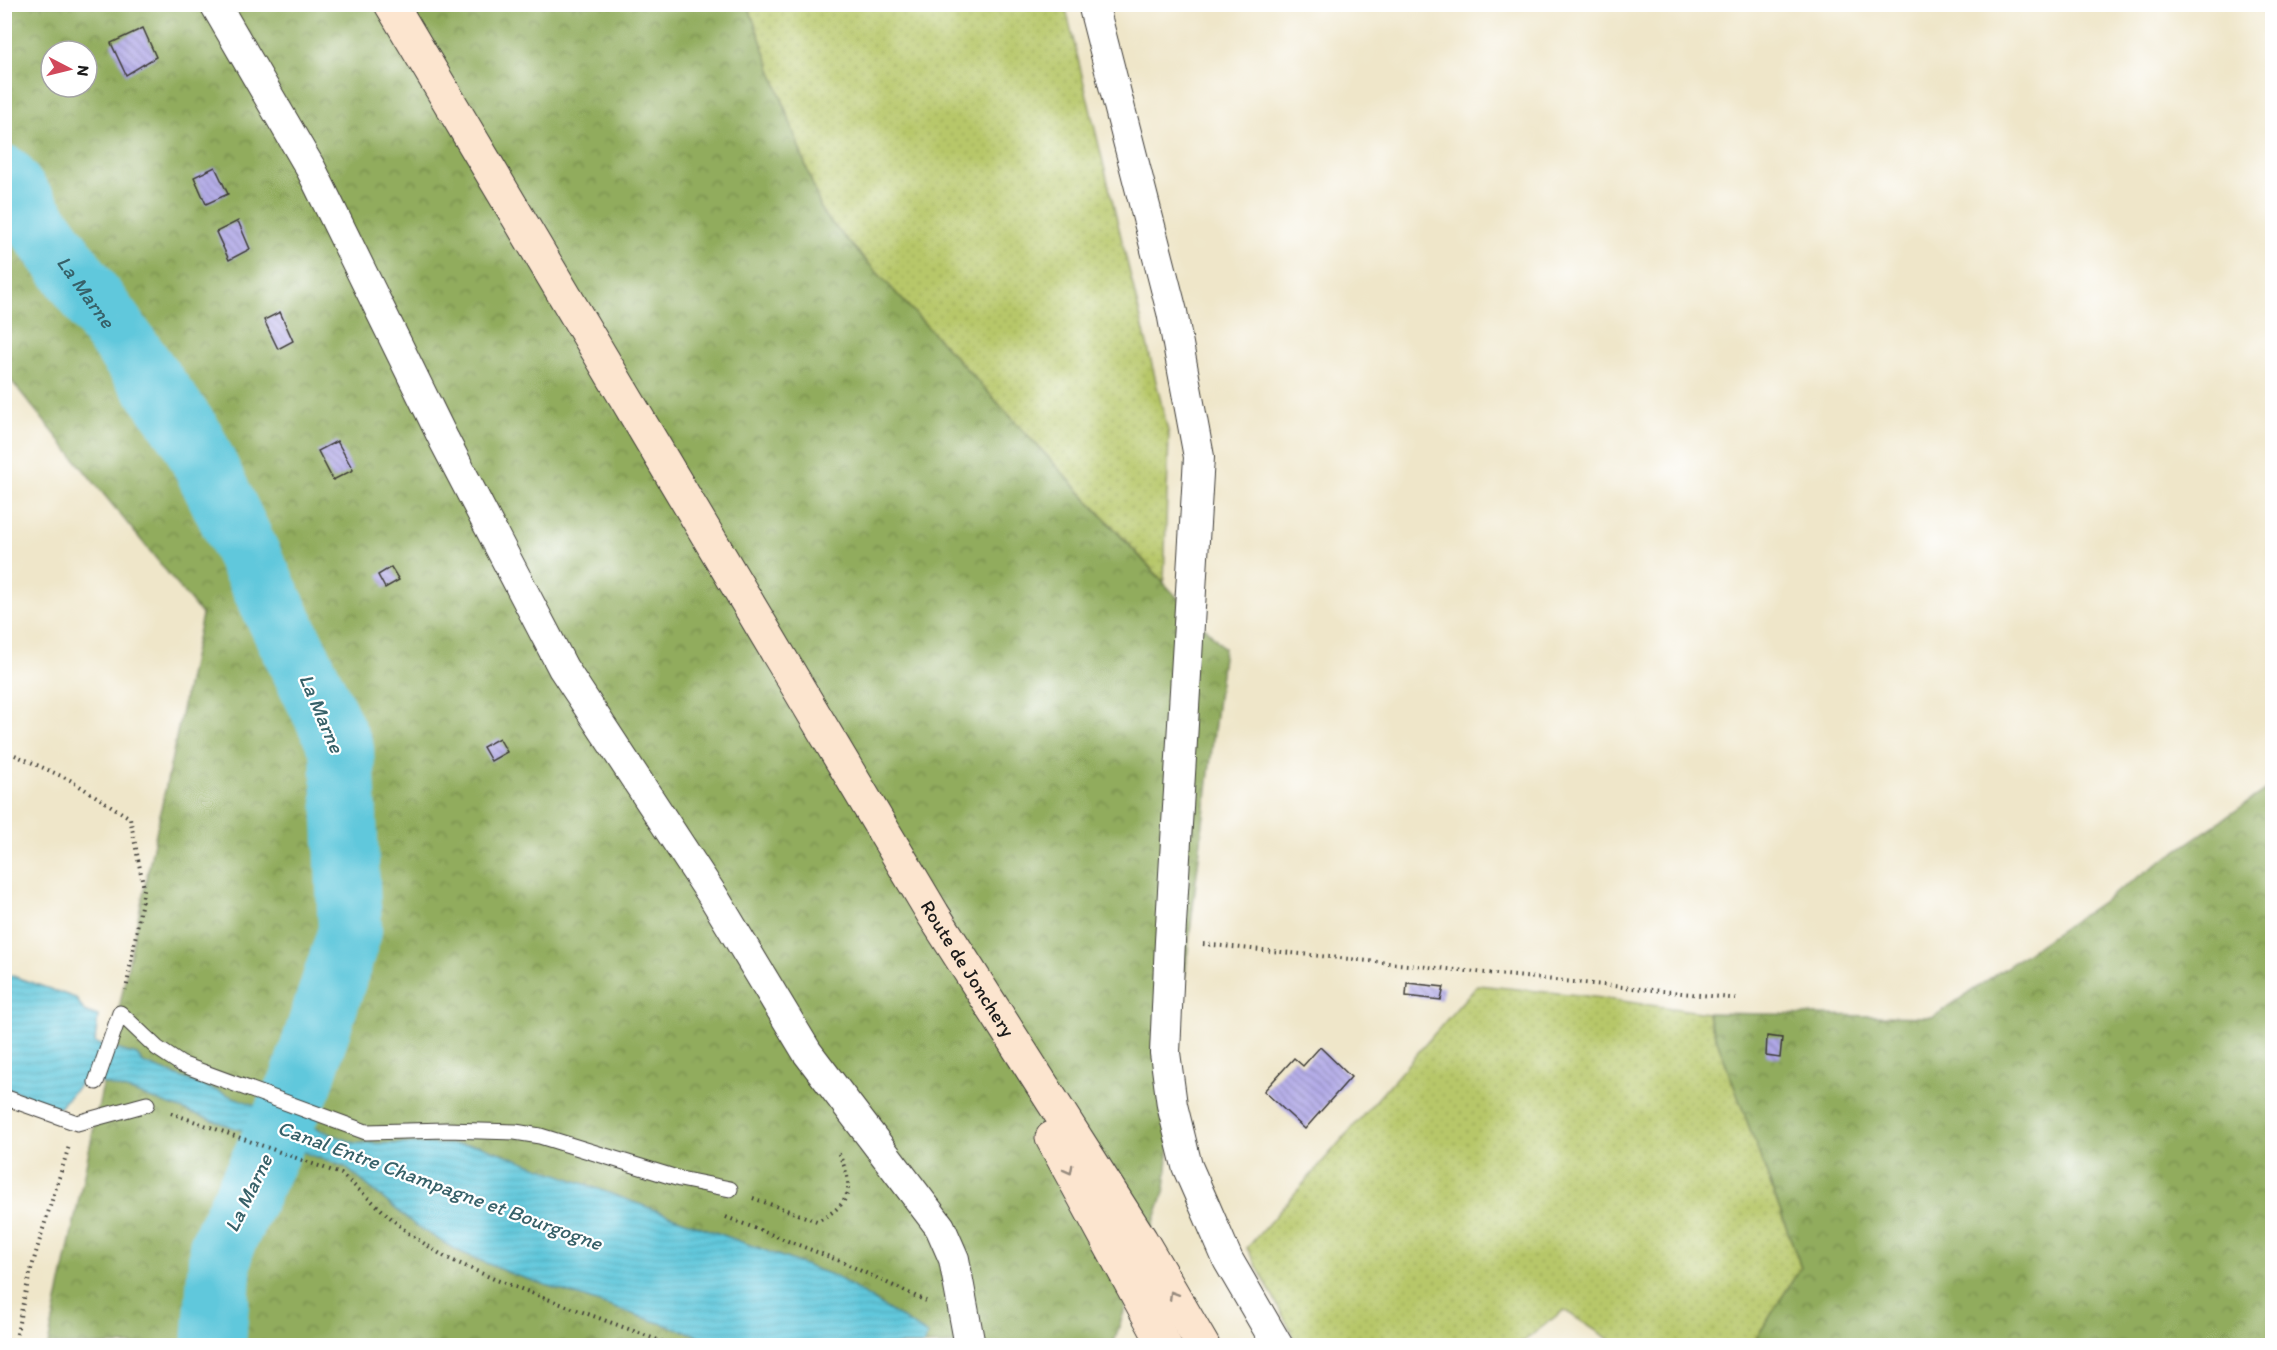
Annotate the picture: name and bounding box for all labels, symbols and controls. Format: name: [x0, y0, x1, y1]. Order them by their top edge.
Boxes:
north arrow: [39, 39, 99, 99]
text: N: [73, 64, 93, 77]
water label: La Marne: [52, 250, 122, 333]
water label: La Marne: [294, 670, 350, 757]
street label: Route de Jonchery: [916, 896, 1021, 1042]
water label: Canal Entre Champagne et Bourgogne: [274, 1115, 607, 1256]
water label: La Marne: [219, 1149, 278, 1236]
one-way arrow: [1062, 1163, 1073, 1174]
one-way arrow: [1169, 1291, 1181, 1301]

